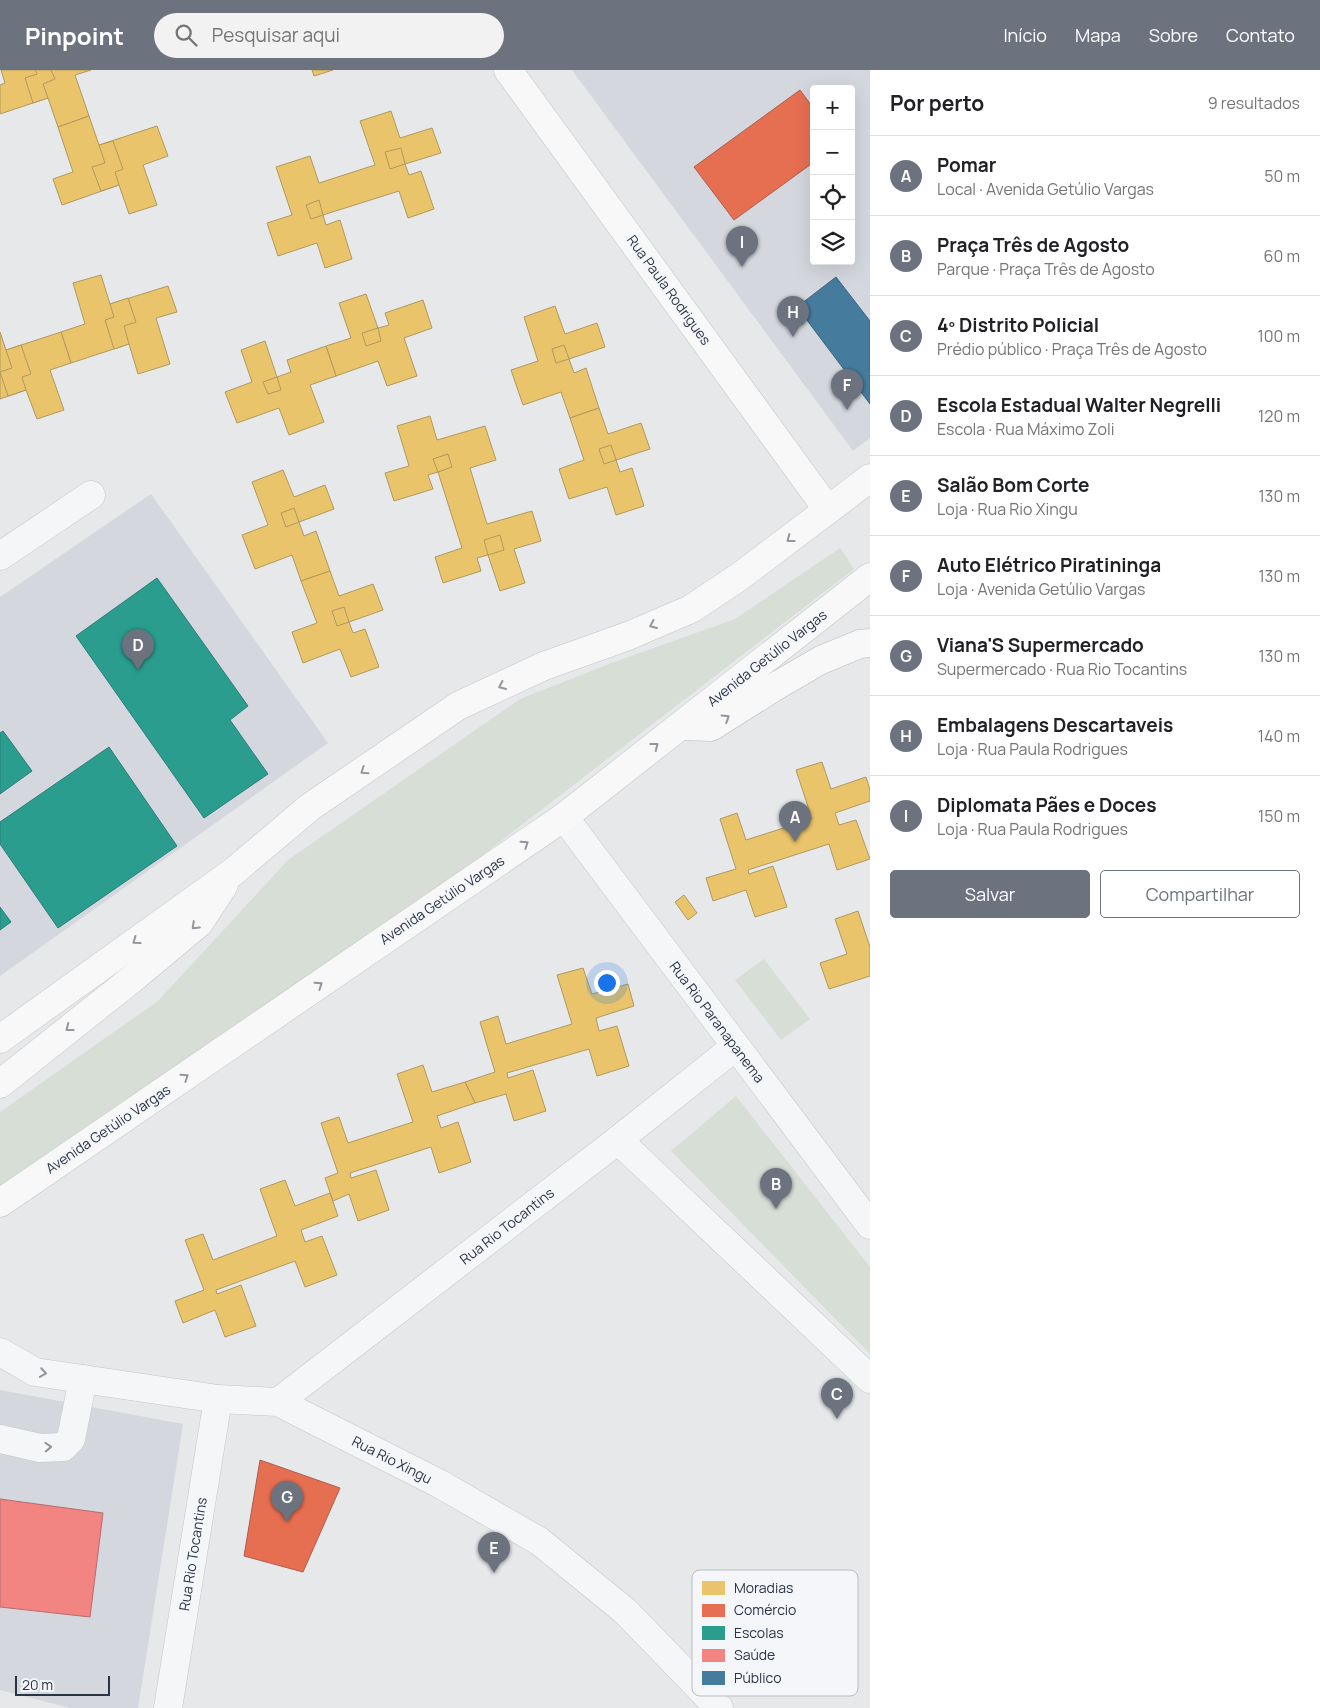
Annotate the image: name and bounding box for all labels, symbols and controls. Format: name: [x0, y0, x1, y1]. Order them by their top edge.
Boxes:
search box: [154, 13, 504, 58]
text: Pinpoint: [25, 19, 124, 52]
icon: search: [172, 21, 200, 49]
text: Pesquisar aqui: [212, 22, 340, 48]
text: Início: [1003, 23, 1047, 47]
text: Mapa: [1075, 23, 1121, 47]
text: Sobre: [1149, 23, 1198, 47]
text: Contato: [1226, 23, 1295, 47]
map controls: [810, 85, 855, 265]
button: +: [810, 85, 855, 130]
text: Por perto: [890, 89, 984, 117]
text: 9 resultados: [1208, 92, 1300, 114]
button: −: [810, 130, 855, 175]
text: Pomar: [937, 152, 996, 178]
text: A: [901, 165, 911, 187]
text: 50 m: [1264, 165, 1300, 187]
button: locate: [810, 175, 855, 220]
text: Local · Avenida Getúlio Vargas: [937, 178, 1154, 200]
button: layers: [810, 220, 855, 265]
pin: I: [726, 226, 758, 267]
street label: Rua Paula Rodrigues: [623, 231, 716, 349]
text: Praça Três de Agosto: [937, 232, 1129, 258]
text: B: [901, 245, 911, 267]
text: 60 m: [1264, 245, 1300, 267]
text: Parque · Praça Três de Agosto: [937, 258, 1155, 280]
pin: H: [777, 296, 809, 337]
text: 4º Distrito Policial: [937, 312, 1099, 338]
text: C: [900, 325, 912, 347]
text: 100 m: [1257, 325, 1300, 347]
text: Prédio público · Praça Três de Agosto: [937, 338, 1207, 360]
pin: F: [831, 369, 863, 410]
text: Escola Estadual Walter Negrelli: [937, 392, 1221, 418]
text: D: [900, 405, 912, 427]
text: 120 m: [1258, 405, 1300, 427]
text: Escola · Rua Máximo Zoli: [937, 418, 1114, 440]
text: Salão Bom Corte: [937, 472, 1089, 498]
text: E: [901, 485, 911, 507]
text: 130 m: [1258, 485, 1300, 507]
text: Loja · Rua Rio Xingu: [937, 498, 1078, 520]
one-way arrow: [786, 533, 795, 542]
text: Auto Elétrico Piratininga: [937, 552, 1161, 578]
text: F: [902, 565, 910, 587]
text: 130 m: [1258, 565, 1300, 587]
text: Loja · Avenida Getúlio Vargas: [937, 578, 1146, 600]
street label: Avenida Getúlio Vargas: [703, 605, 830, 710]
one-way arrow: [649, 619, 658, 630]
pin: D: [122, 629, 154, 670]
text: Viana'S Supermercado: [937, 632, 1144, 658]
text: G: [900, 645, 912, 667]
text: 130 m: [1258, 645, 1300, 667]
text: Supermercado · Rua Rio Tocantins: [937, 658, 1187, 680]
one-way arrow: [498, 679, 507, 690]
text: Embalagens Descartaveis: [937, 712, 1173, 738]
one-way arrow: [721, 714, 730, 724]
text: H: [900, 725, 912, 747]
text: 140 m: [1258, 725, 1300, 747]
text: Loja · Rua Paula Rodrigues: [937, 738, 1128, 760]
one-way arrow: [649, 743, 659, 752]
one-way arrow: [360, 765, 370, 774]
text: Diplomata Pães e Doces: [937, 792, 1156, 818]
pin: A: [779, 801, 811, 842]
text: I: [904, 805, 908, 827]
text: 150 m: [1258, 805, 1300, 827]
text: Loja · Rua Paula Rodrigues: [937, 818, 1128, 840]
one-way arrow: [519, 841, 529, 850]
street label: Avenida Getúlio Vargas: [375, 851, 508, 949]
button: Salvar: [890, 870, 1090, 918]
button: Compartilhar: [1100, 870, 1300, 918]
one-way arrow: [192, 920, 201, 929]
one-way arrow: [133, 935, 142, 944]
street label: Rua Rio Paranapanema: [665, 957, 769, 1086]
your location: [594, 970, 620, 996]
one-way arrow: [313, 982, 323, 991]
one-way arrow: [66, 1023, 75, 1031]
one-way arrow: [179, 1073, 188, 1083]
street label: Avenida Getúlio Vargas: [41, 1080, 174, 1178]
pin: B: [760, 1168, 792, 1209]
street label: Rua Rio Tocantins: [456, 1183, 558, 1268]
one-way arrow: [40, 1367, 48, 1378]
pin: C: [821, 1378, 853, 1419]
street label: Rua Rio Xingu: [349, 1431, 436, 1488]
one-way arrow: [44, 1442, 52, 1453]
pin: G: [271, 1481, 303, 1522]
street label: Rua Rio Tocantins: [174, 1496, 211, 1612]
pin: E: [478, 1532, 510, 1573]
legend: [692, 1570, 858, 1696]
text: Moradias: [734, 1578, 793, 1597]
text: Comércio: [734, 1600, 796, 1619]
text: Escolas: [734, 1623, 784, 1642]
text: Saúde: [734, 1645, 775, 1664]
text: Público: [734, 1668, 781, 1687]
scale bar: [15, 1673, 110, 1696]
text: 20 m: [22, 1675, 53, 1694]

